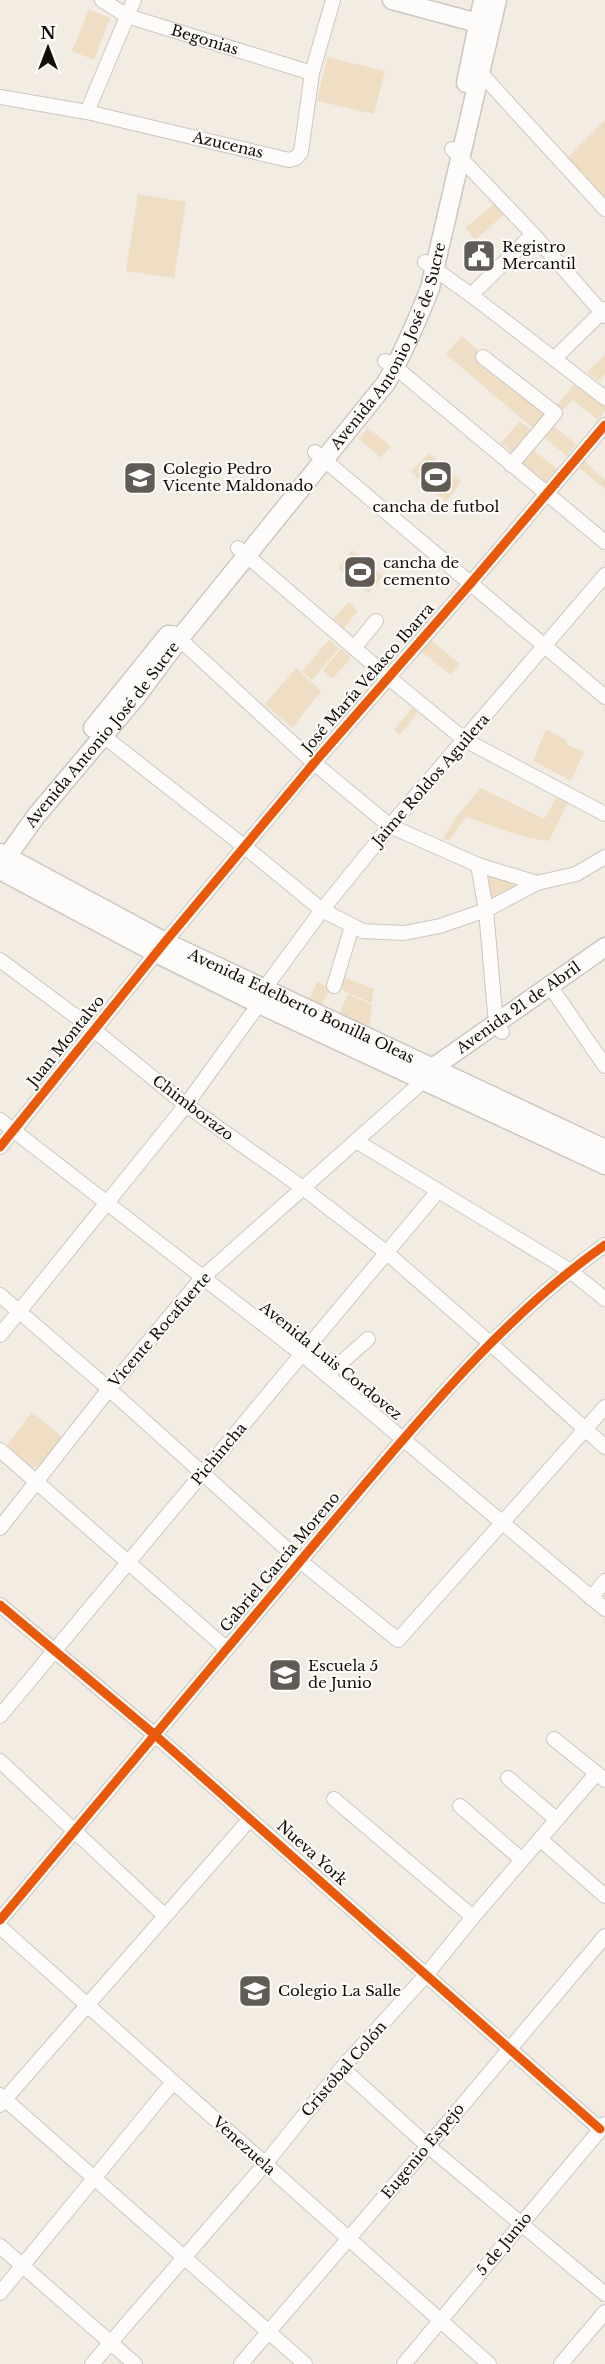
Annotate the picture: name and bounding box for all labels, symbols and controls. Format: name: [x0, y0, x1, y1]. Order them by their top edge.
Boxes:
north arrow: [18, 18, 78, 78]
street label: Begonias: [169, 20, 241, 59]
text: N: [40, 23, 56, 43]
street label: Azucenas: [190, 127, 266, 162]
place label: Registro Mercantil: [502, 237, 576, 273]
public building icon: Registro Mercantil: [461, 238, 497, 274]
street label: Avenida Antonio José de Sucre: [325, 241, 449, 454]
place label: Colegio Pedro Vicente Maldonado: [162, 459, 314, 495]
sports icon: cancha de futbol: [418, 459, 454, 495]
school or university icon: Colegio Pedro Vicente Maldonado: [122, 460, 158, 496]
place label: cancha de futbol: [373, 497, 500, 516]
place label: cancha de cemento: [383, 553, 459, 589]
sports icon: cancha de cemento: [342, 554, 378, 590]
street label: José María Velasco Ibarra: [296, 598, 438, 758]
street label: Avenida Antonio José de Sucre: [20, 638, 183, 832]
street label: Jaime Roldos Aguilera: [367, 709, 494, 851]
street label: Avenida Edelberto Bonilla Oleas: [184, 944, 418, 1067]
street label: Avenida 21 de Abril: [451, 957, 584, 1058]
street label: Juan Montalvo: [22, 991, 108, 1092]
street label: Chimborazo: [149, 1071, 238, 1144]
street label: Vicente Rocafuerte: [104, 1268, 215, 1392]
street label: Avenida Luis Cordovez: [256, 1297, 406, 1424]
street label: Pichincha: [187, 1418, 251, 1489]
street label: Gabriel García Moreno: [216, 1488, 344, 1635]
place label: Escuela 5 de Junio: [308, 1656, 378, 1692]
school or university icon: Escuela 5 de Junio: [267, 1657, 303, 1693]
street label: Nueva York: [273, 1816, 352, 1890]
school or university icon: Colegio La Salle: [237, 1973, 273, 2009]
place label: Colegio La Salle: [278, 1981, 401, 2000]
street label: Cristóbal Colón: [297, 2017, 390, 2120]
street label: Eugenio Espejo: [377, 2099, 468, 2202]
street label: Venezuela: [208, 2112, 280, 2179]
street label: 5 de Junio: [472, 2208, 536, 2279]

